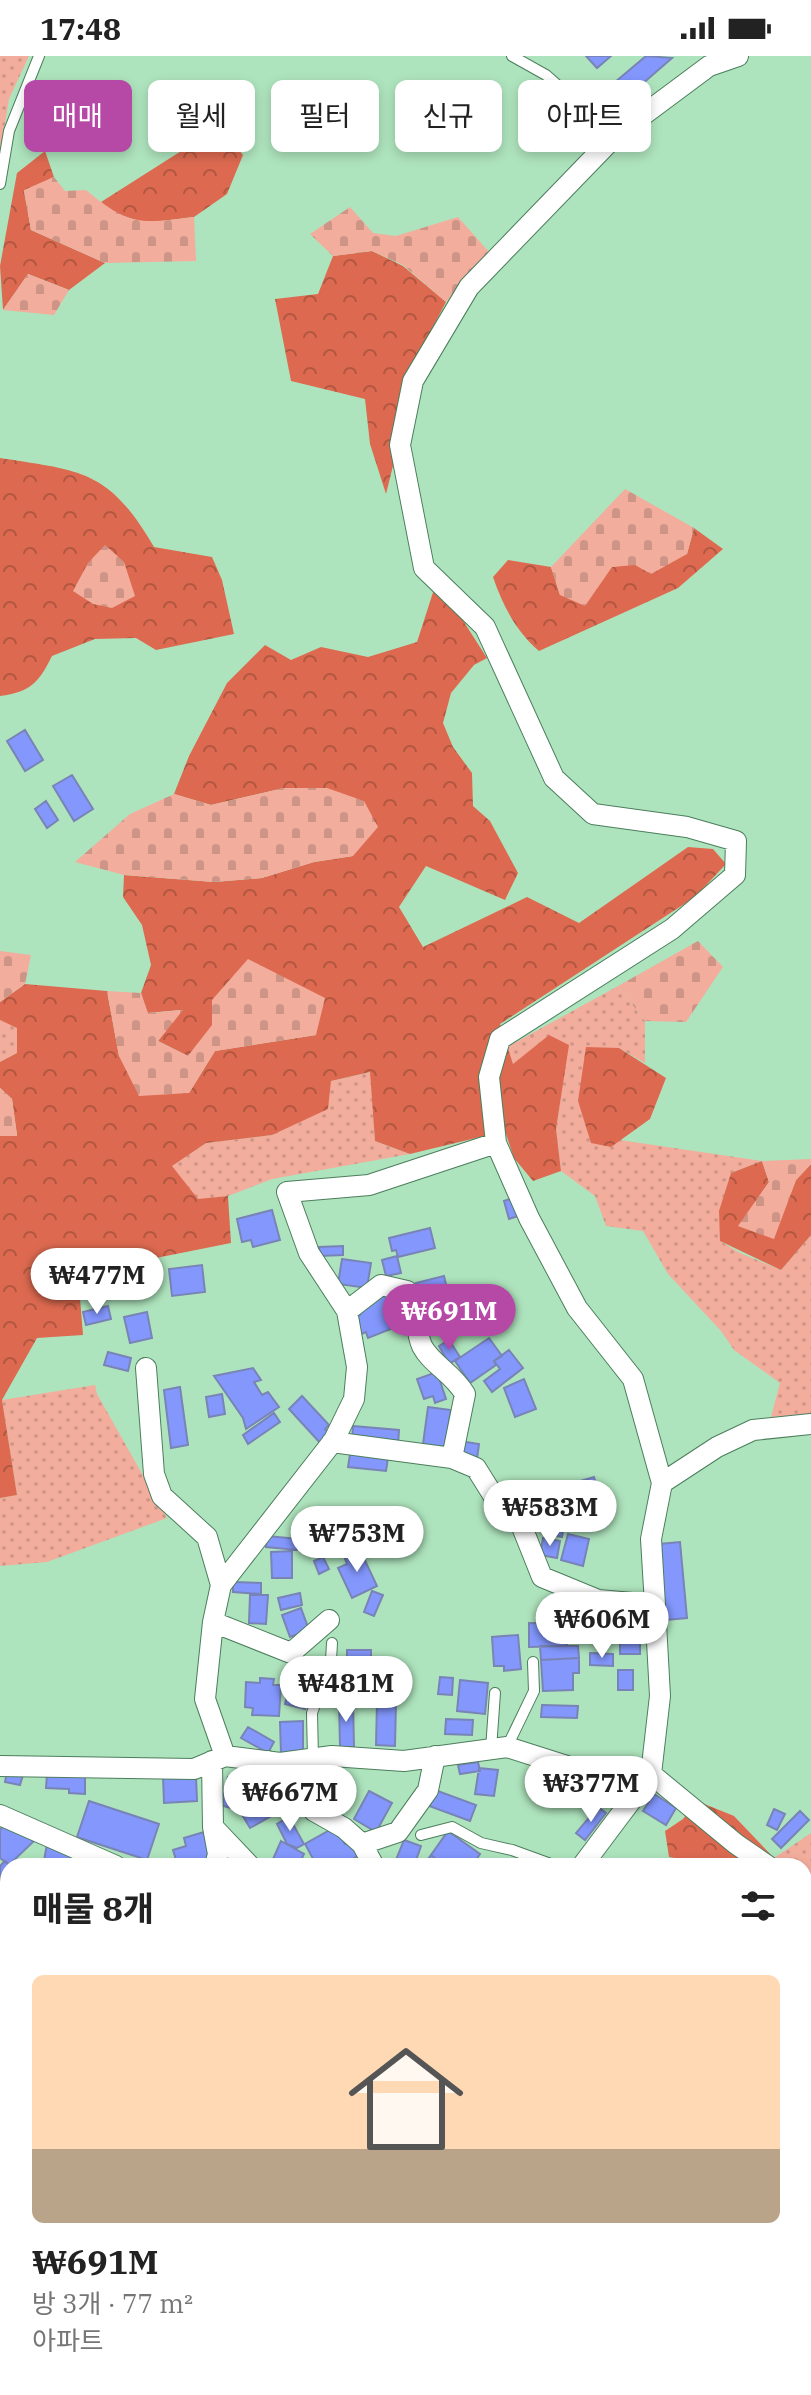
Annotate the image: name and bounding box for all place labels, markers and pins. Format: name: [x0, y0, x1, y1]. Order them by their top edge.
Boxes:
pin: ₩477M: [41, 1248, 153, 1316]
pin: ₩691M: [393, 1284, 505, 1352]
pin: ₩583M: [494, 1480, 606, 1548]
pin: ₩753M: [301, 1506, 413, 1574]
pin: ₩606M: [546, 1592, 658, 1660]
pin: ₩481M: [290, 1656, 402, 1724]
pin: ₩377M: [535, 1756, 647, 1824]
pin: ₩667M: [234, 1765, 346, 1833]

